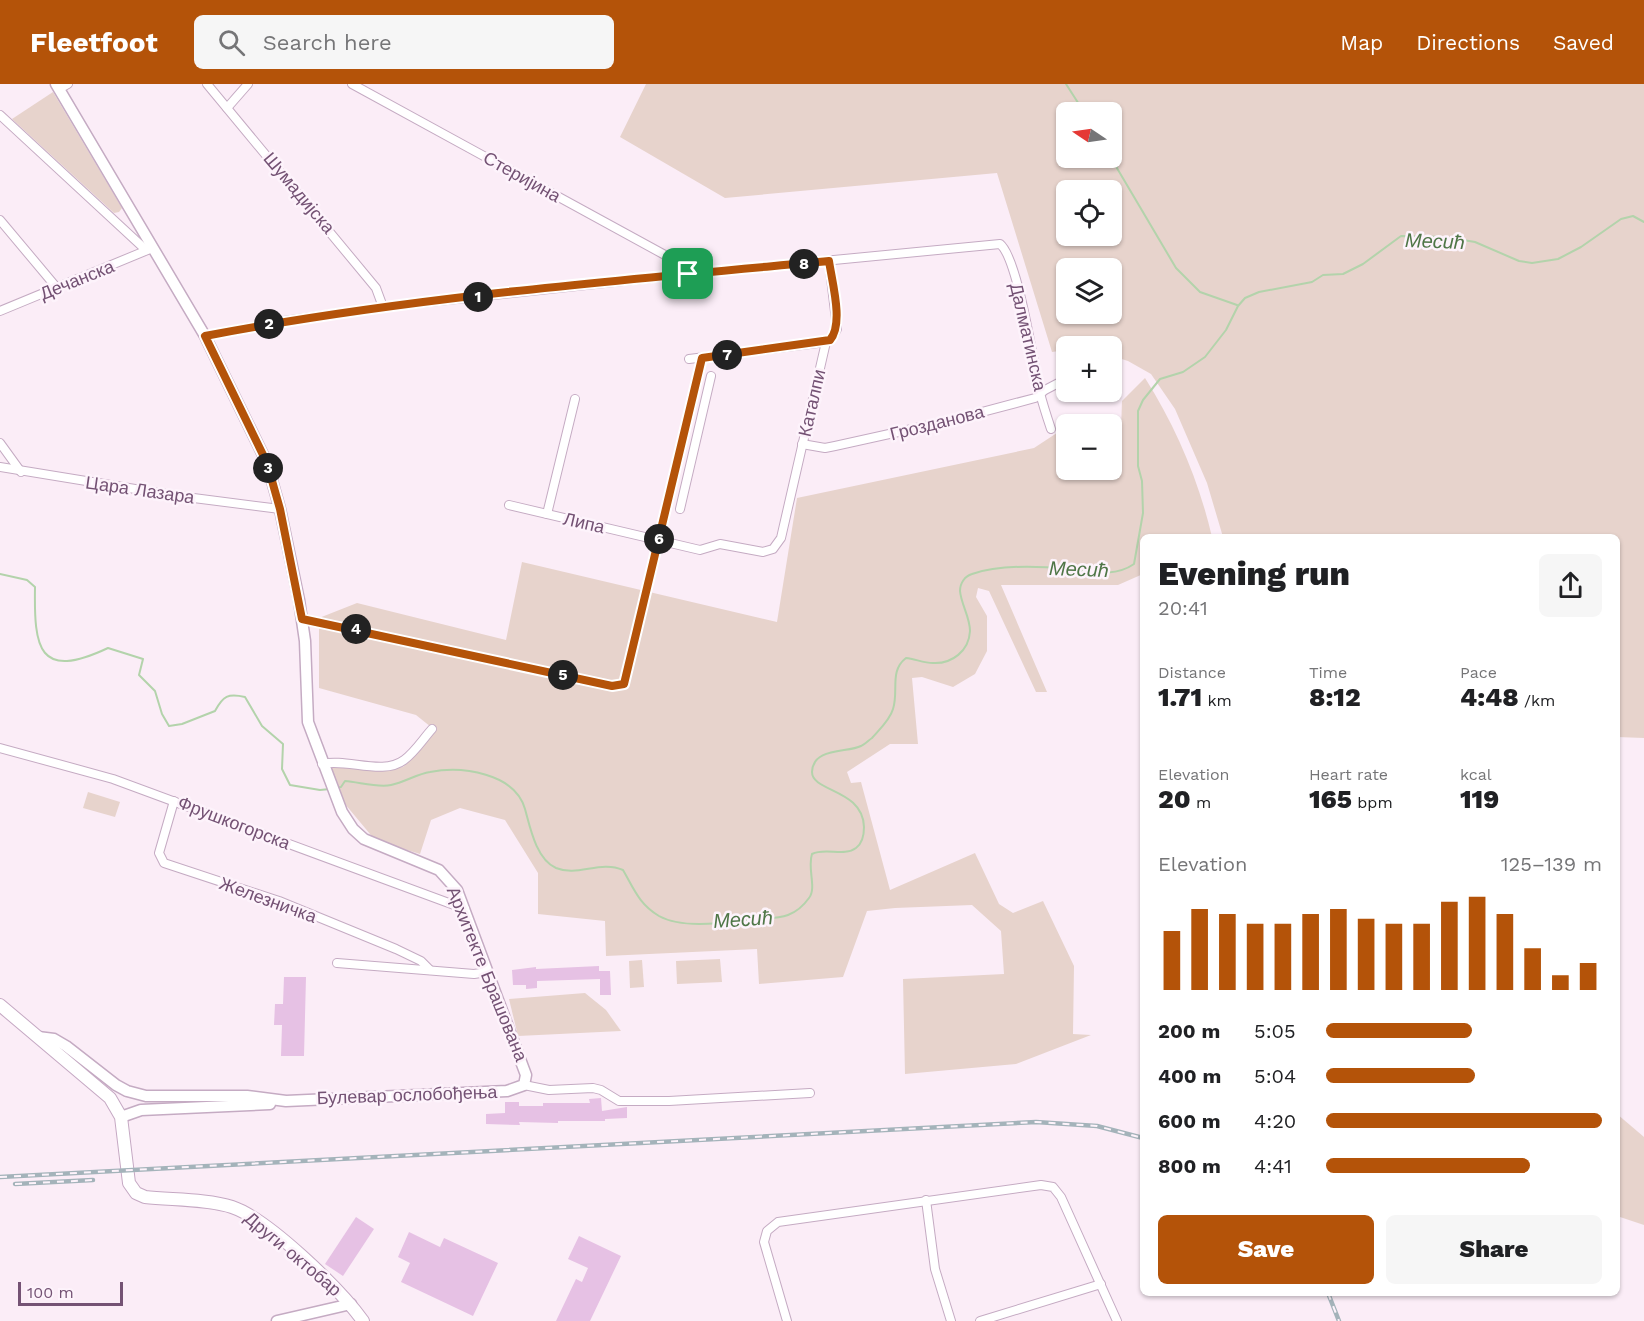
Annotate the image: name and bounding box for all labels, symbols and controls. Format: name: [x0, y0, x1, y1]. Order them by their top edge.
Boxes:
search box: [194, 15, 614, 69]
text: Fleetfoot: [30, 26, 158, 59]
icon: search: [215, 26, 248, 59]
text: Search here: [263, 30, 392, 55]
text: Map: [1340, 30, 1383, 55]
text: Directions: [1416, 30, 1520, 55]
text: Saved: [1553, 30, 1614, 55]
north arrow: [1056, 102, 1122, 168]
map controls: [1056, 102, 1122, 480]
street label: Стеријина: [480, 147, 565, 207]
street label: Шумадијска: [259, 148, 340, 238]
button: locate: [1056, 180, 1122, 246]
water label: Месић: [1405, 228, 1465, 254]
pin: [662, 248, 713, 299]
pin: 8: [789, 249, 819, 279]
text: 8: [799, 254, 809, 273]
street label: Дечанска: [37, 255, 118, 304]
icon: arrive: [671, 257, 704, 290]
button: layers: [1056, 258, 1122, 324]
street label: Далматинска: [1006, 281, 1051, 394]
pin: 1: [463, 282, 493, 312]
text: 1: [475, 287, 481, 306]
pin: 2: [254, 309, 284, 339]
text: 2: [264, 314, 274, 333]
button: +: [1056, 336, 1122, 402]
pin: 7: [712, 340, 742, 370]
text: 7: [722, 345, 732, 364]
street label: Каталпи: [794, 367, 829, 439]
street label: Грозданова: [888, 400, 987, 444]
button: −: [1056, 414, 1122, 480]
pin: 3: [253, 453, 283, 483]
text: 3: [263, 458, 273, 477]
street label: Цара Лазара: [84, 471, 197, 508]
street label: Липа: [561, 508, 608, 538]
pin: 6: [644, 524, 674, 554]
text: 6: [654, 529, 664, 548]
text: Evening run: [1158, 554, 1350, 593]
button: share: [1539, 554, 1602, 617]
water label: Месић: [1049, 556, 1109, 582]
text: 20:41: [1158, 596, 1208, 620]
pin: 4: [341, 614, 371, 644]
text: 4: [351, 619, 361, 638]
pin: 5: [548, 660, 578, 690]
text: Distance: [1158, 663, 1226, 682]
text: Time: [1309, 663, 1347, 682]
text: Pace: [1460, 663, 1497, 682]
text: 5: [558, 665, 568, 684]
text: 1.71: [1158, 682, 1202, 712]
text: 8:12: [1309, 682, 1361, 712]
text: 4:48: [1460, 682, 1519, 712]
text: km: [1202, 691, 1232, 710]
text: /km: [1519, 691, 1555, 710]
text: Elevation: [1158, 765, 1229, 784]
text: Heart rate: [1309, 765, 1388, 784]
text: kcal: [1460, 765, 1492, 784]
text: 20: [1158, 784, 1191, 814]
text: 165: [1309, 784, 1352, 814]
text: 119: [1460, 784, 1499, 814]
street label: Фрушкогорска: [175, 791, 294, 854]
text: m: [1191, 793, 1211, 812]
text: bpm: [1352, 793, 1393, 812]
text: Elevation: [1158, 852, 1247, 876]
text: 125–139 m: [1501, 852, 1602, 876]
street label: Железничка: [217, 872, 321, 927]
street label: Архитекте Брашована: [443, 883, 533, 1065]
water label: Месић: [712, 905, 774, 933]
text: 200 m: [1158, 1019, 1220, 1043]
text: 5:05: [1254, 1019, 1296, 1043]
text: 400 m: [1158, 1064, 1221, 1088]
text: 5:04: [1254, 1064, 1296, 1088]
street label: Булевар ослобођења: [316, 1081, 499, 1108]
text: 600 m: [1158, 1109, 1221, 1133]
text: 4:20: [1254, 1109, 1296, 1133]
text: 800 m: [1158, 1154, 1221, 1178]
text: 4:41: [1254, 1154, 1292, 1178]
street label: Други октобар: [241, 1207, 346, 1300]
button: Save: [1158, 1215, 1374, 1284]
button: Share: [1386, 1215, 1602, 1284]
scale bar: [18, 1279, 123, 1306]
text: 100 m: [27, 1283, 74, 1302]

